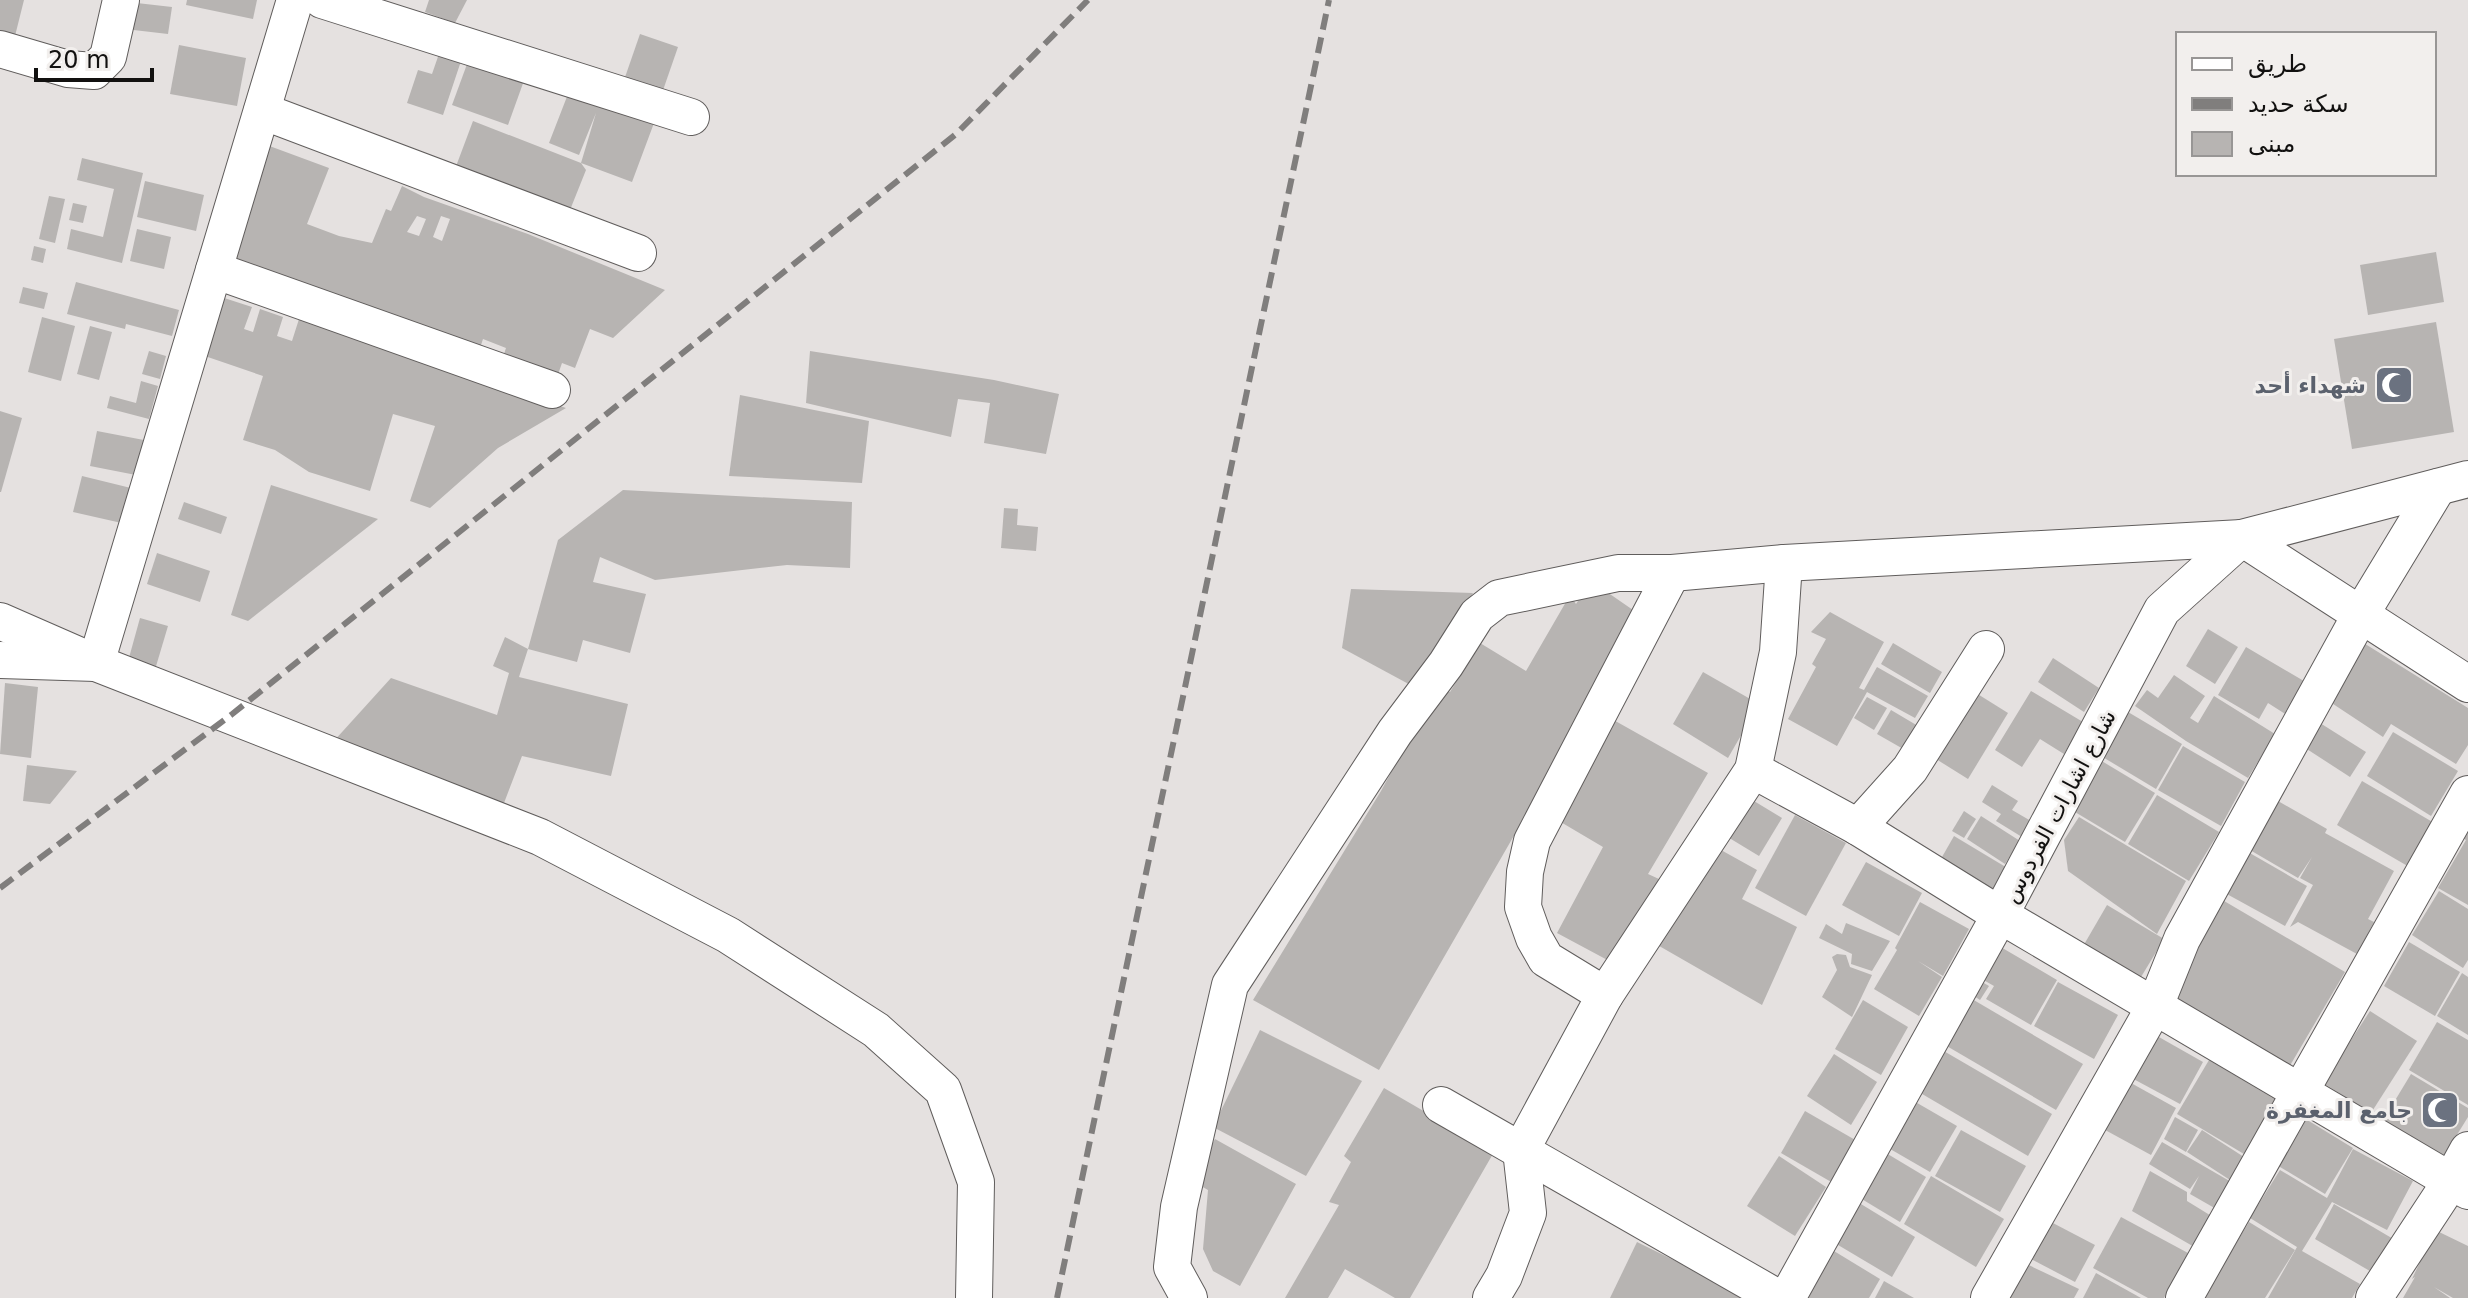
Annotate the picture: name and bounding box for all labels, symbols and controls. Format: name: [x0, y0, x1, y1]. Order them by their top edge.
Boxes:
scale bar: [36, 32, 152, 82]
legend: [2176, 32, 2436, 176]
text: 20 m: [48, 46, 110, 74]
text: طريق: [2248, 50, 2307, 78]
text: سكة حديد: [2248, 90, 2349, 118]
text: مبنى: [2248, 130, 2295, 158]
mosque icon: شهداء أحد: [2373, 364, 2415, 406]
place label: شهداء أحد: [2255, 370, 2366, 399]
street label: شارع اشارات الفردوس: [1998, 705, 2122, 907]
mosque icon: جامع المغفرة: [2419, 1089, 2461, 1131]
place label: جامع المغفرة: [2266, 1098, 2412, 1124]

